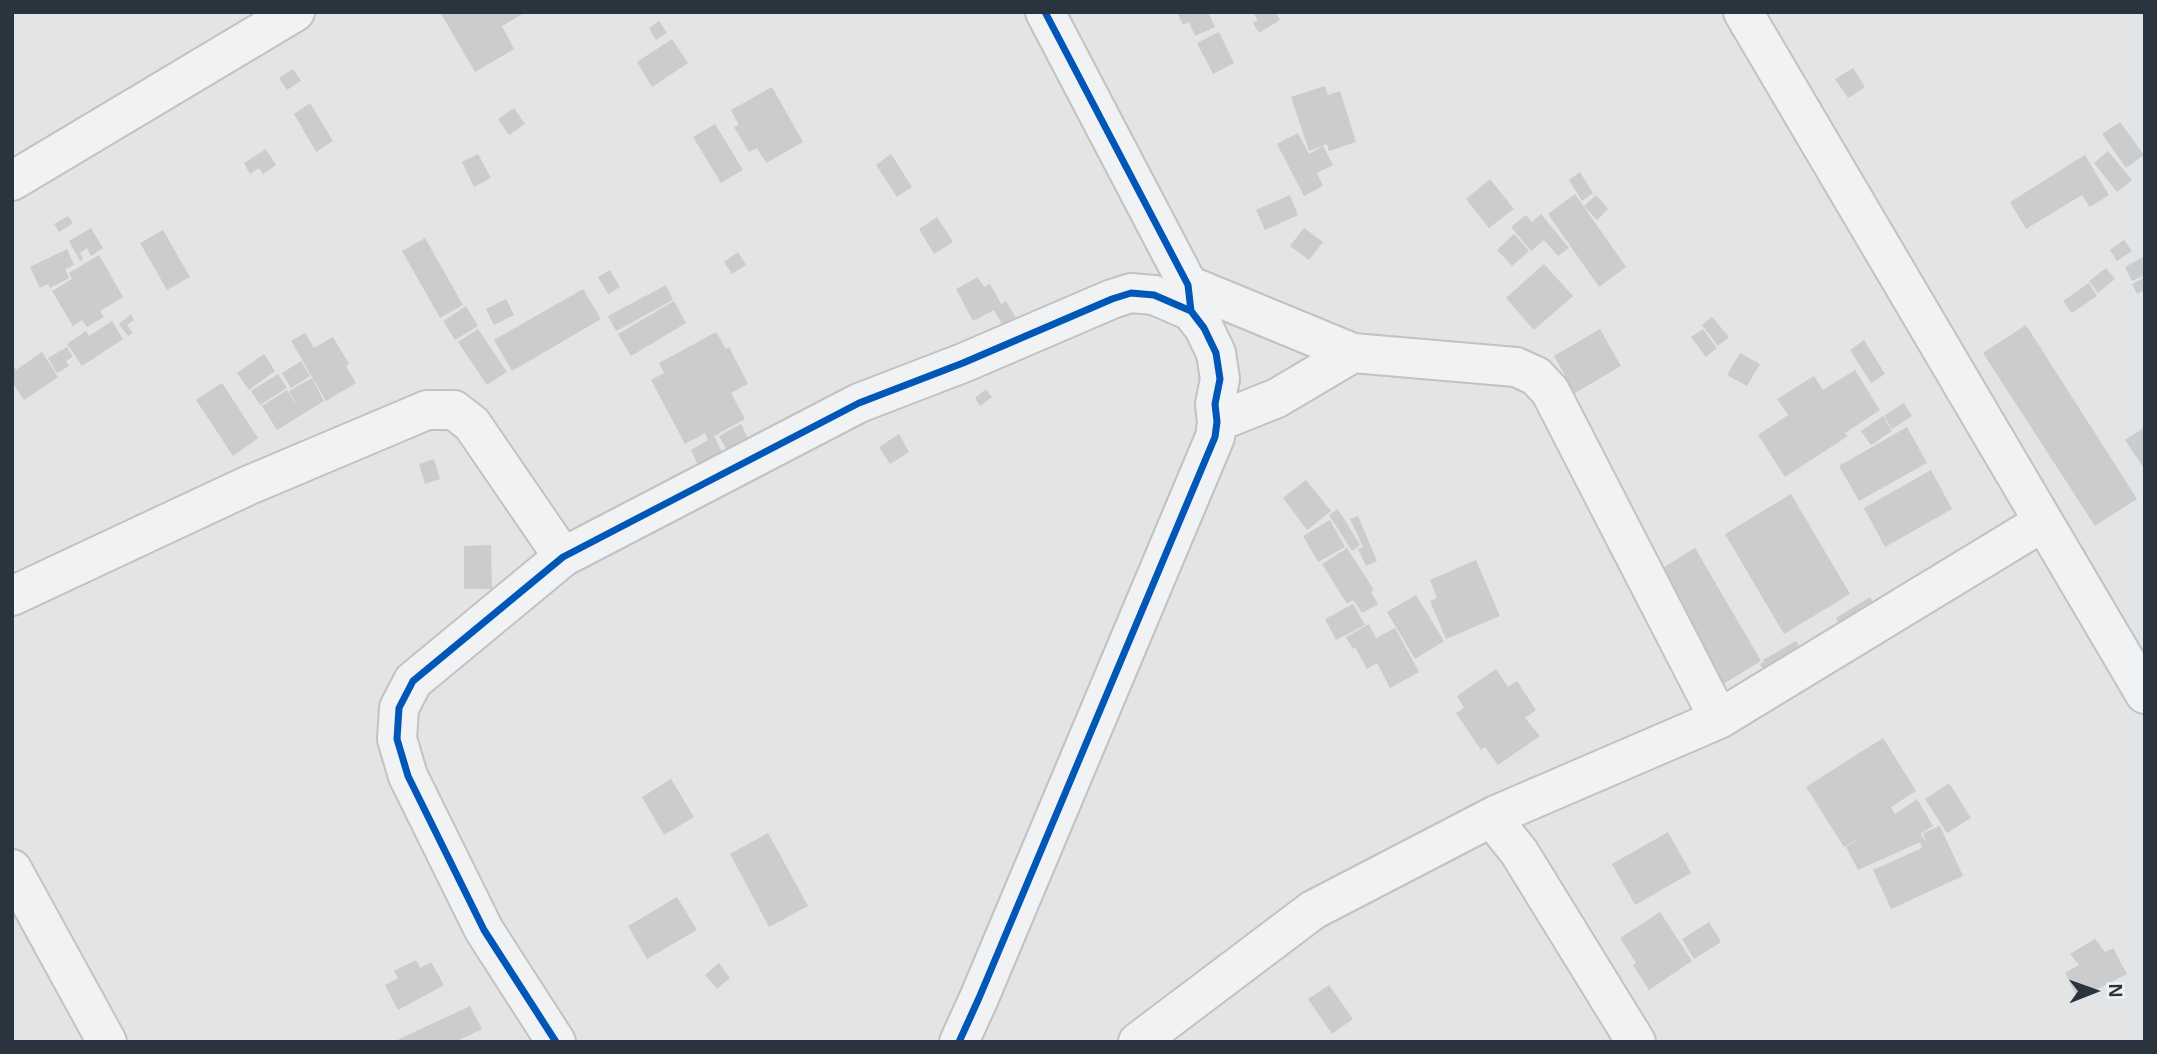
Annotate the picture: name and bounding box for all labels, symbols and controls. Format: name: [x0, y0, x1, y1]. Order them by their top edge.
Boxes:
north arrow: [2059, 956, 2129, 1026]
text: N: [2105, 984, 2126, 998]

